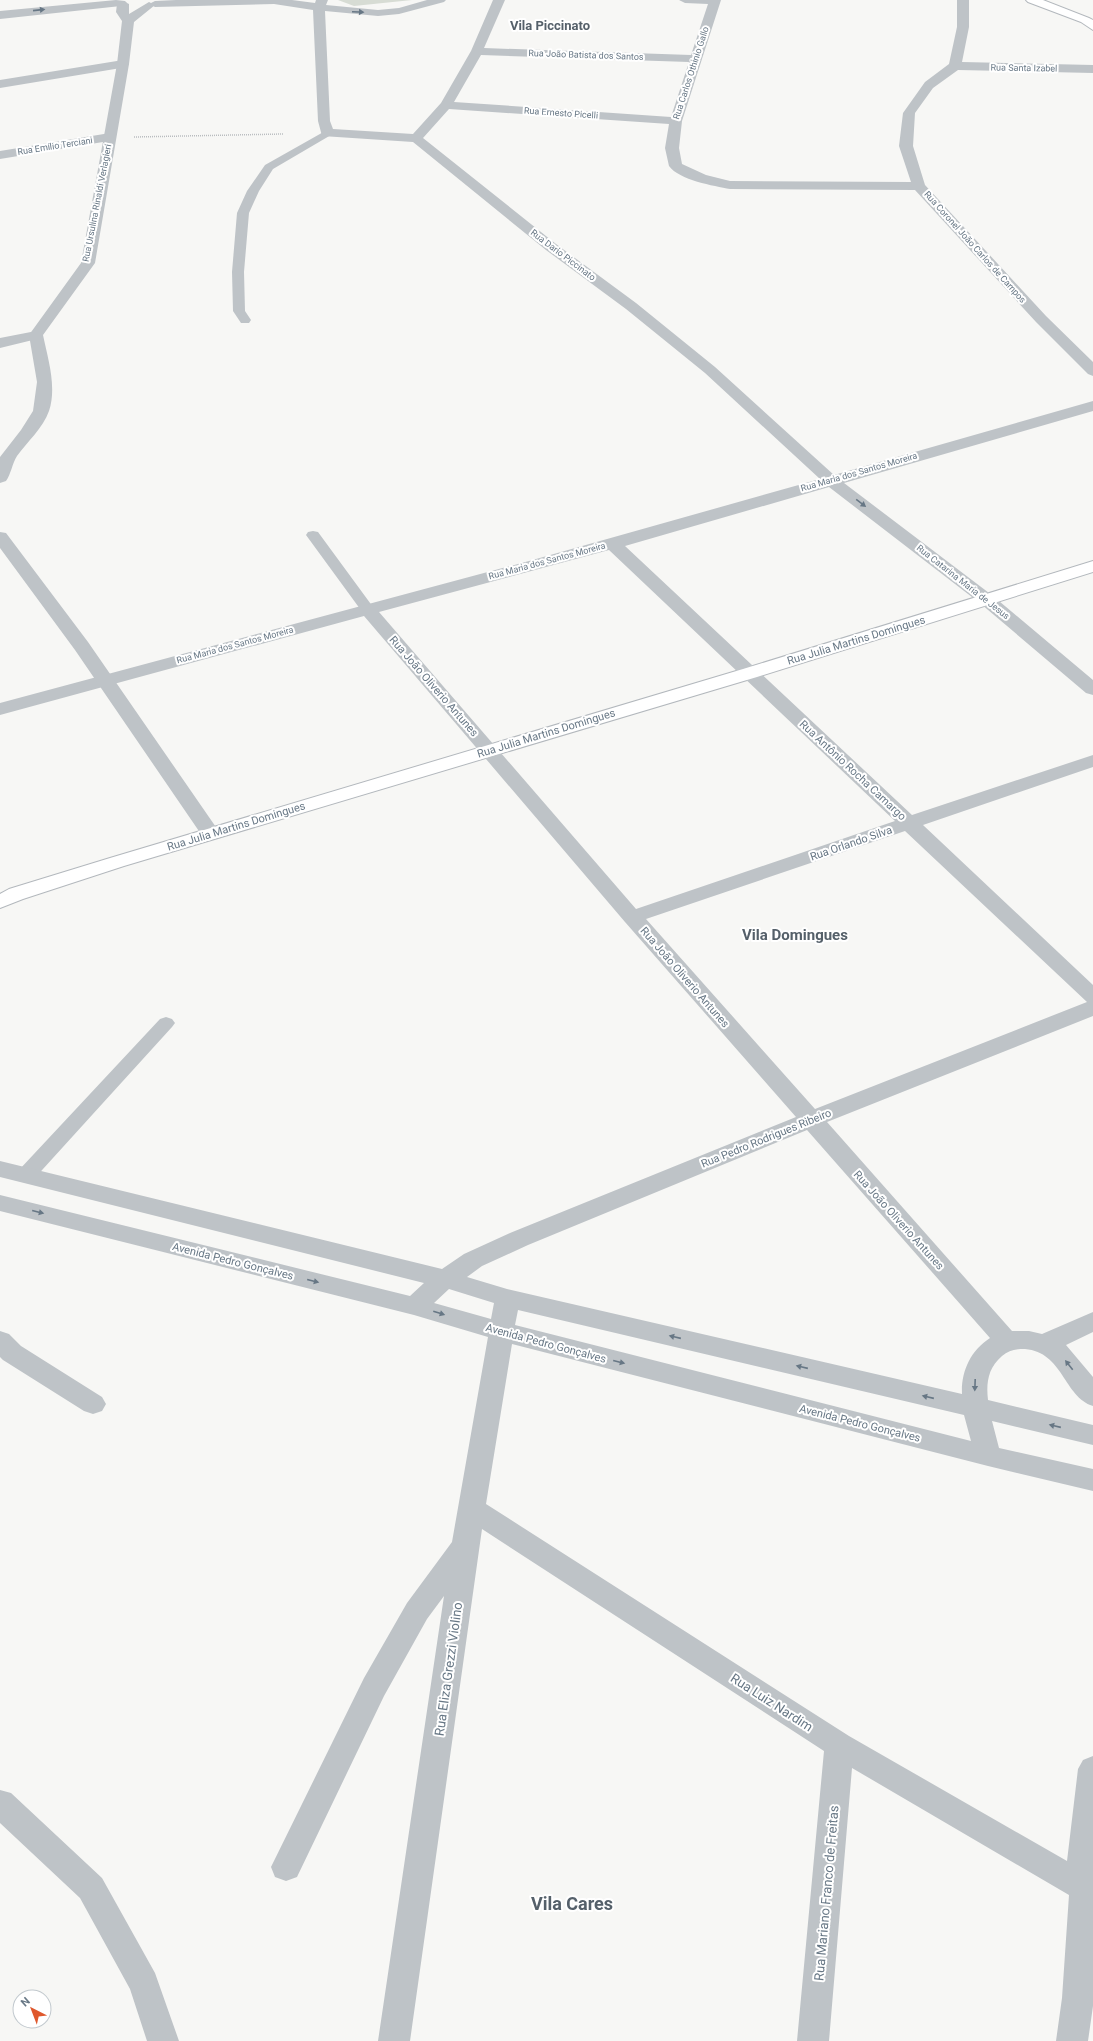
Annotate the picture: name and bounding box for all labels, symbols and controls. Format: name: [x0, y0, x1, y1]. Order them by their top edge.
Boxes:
one-way arrow: [33, 7, 45, 14]
one-way arrow: [352, 9, 365, 15]
district label: Vila Piccinato: [510, 18, 590, 33]
street label: Rua Carlos Othinio Gallo: [671, 25, 711, 121]
street label: Rua João Batista dos Santos: [528, 48, 644, 62]
street label: Rua Santa Izabel: [991, 62, 1057, 74]
street label: Rua Ernesto Picelli: [524, 105, 598, 121]
street label: Rua Emílio Terciani: [17, 135, 93, 157]
street label: Rua Ursulina Rinaldi Verlagieri: [81, 143, 113, 263]
street label: Rua Coronel João Carlos de Campos: [922, 189, 1028, 305]
street label: Rua Dario Piccinato: [529, 227, 597, 283]
street label: Rua Maria dos Santos Moreira: [800, 451, 918, 493]
one-way arrow: [856, 499, 867, 508]
street label: Rua Maria dos Santos Moreira: [487, 541, 607, 581]
street label: Rua Catarina Maria de Jesus: [915, 543, 1012, 621]
street label: Rua Julia Martins Domingues: [786, 613, 927, 668]
street label: Rua Maria dos Santos Moreira: [175, 625, 295, 665]
street label: Rua João Oliverio Antunes: [386, 633, 481, 739]
street label: Rua Julia Martins Domingues: [476, 706, 617, 761]
street label: Rua Antônio Rocha Camargo: [797, 718, 909, 823]
street label: Rua Julia Martins Domingues: [166, 799, 307, 854]
street label: Rua Orlando Silva: [808, 823, 894, 864]
street label: Rua João Oliverio Antunes: [637, 924, 732, 1030]
district label: Vila Domingues: [742, 926, 848, 944]
street label: Rua Pedro Rodrigues Ribeiro: [699, 1106, 833, 1171]
street label: Rua João Oliverio Antunes: [851, 1168, 947, 1273]
one-way arrow: [32, 1209, 44, 1215]
street label: Avenida Pedro Gonçalves: [171, 1240, 295, 1283]
one-way arrow: [307, 1278, 320, 1284]
one-way arrow: [434, 1310, 446, 1316]
street label: Avenida Pedro Gonçalves: [484, 1321, 608, 1366]
one-way arrow: [669, 1334, 681, 1340]
one-way arrow: [613, 1359, 625, 1365]
one-way arrow: [1065, 1360, 1073, 1371]
one-way arrow: [795, 1364, 808, 1370]
one-way arrow: [972, 1379, 978, 1392]
one-way arrow: [922, 1394, 934, 1400]
street label: Avenida Pedro Gonçalves: [798, 1402, 922, 1445]
one-way arrow: [1049, 1423, 1061, 1429]
street label: Rua Eliza Grezzi Violino: [432, 1601, 465, 1737]
street label: Rua Luiz Nardim: [728, 1670, 816, 1735]
street label: Rua Mariano Franco de Freitas: [811, 1804, 842, 1981]
district label: Vila Cares: [531, 1893, 613, 1914]
north arrow: [12, 1989, 52, 2029]
text: N: [18, 1994, 33, 2009]

